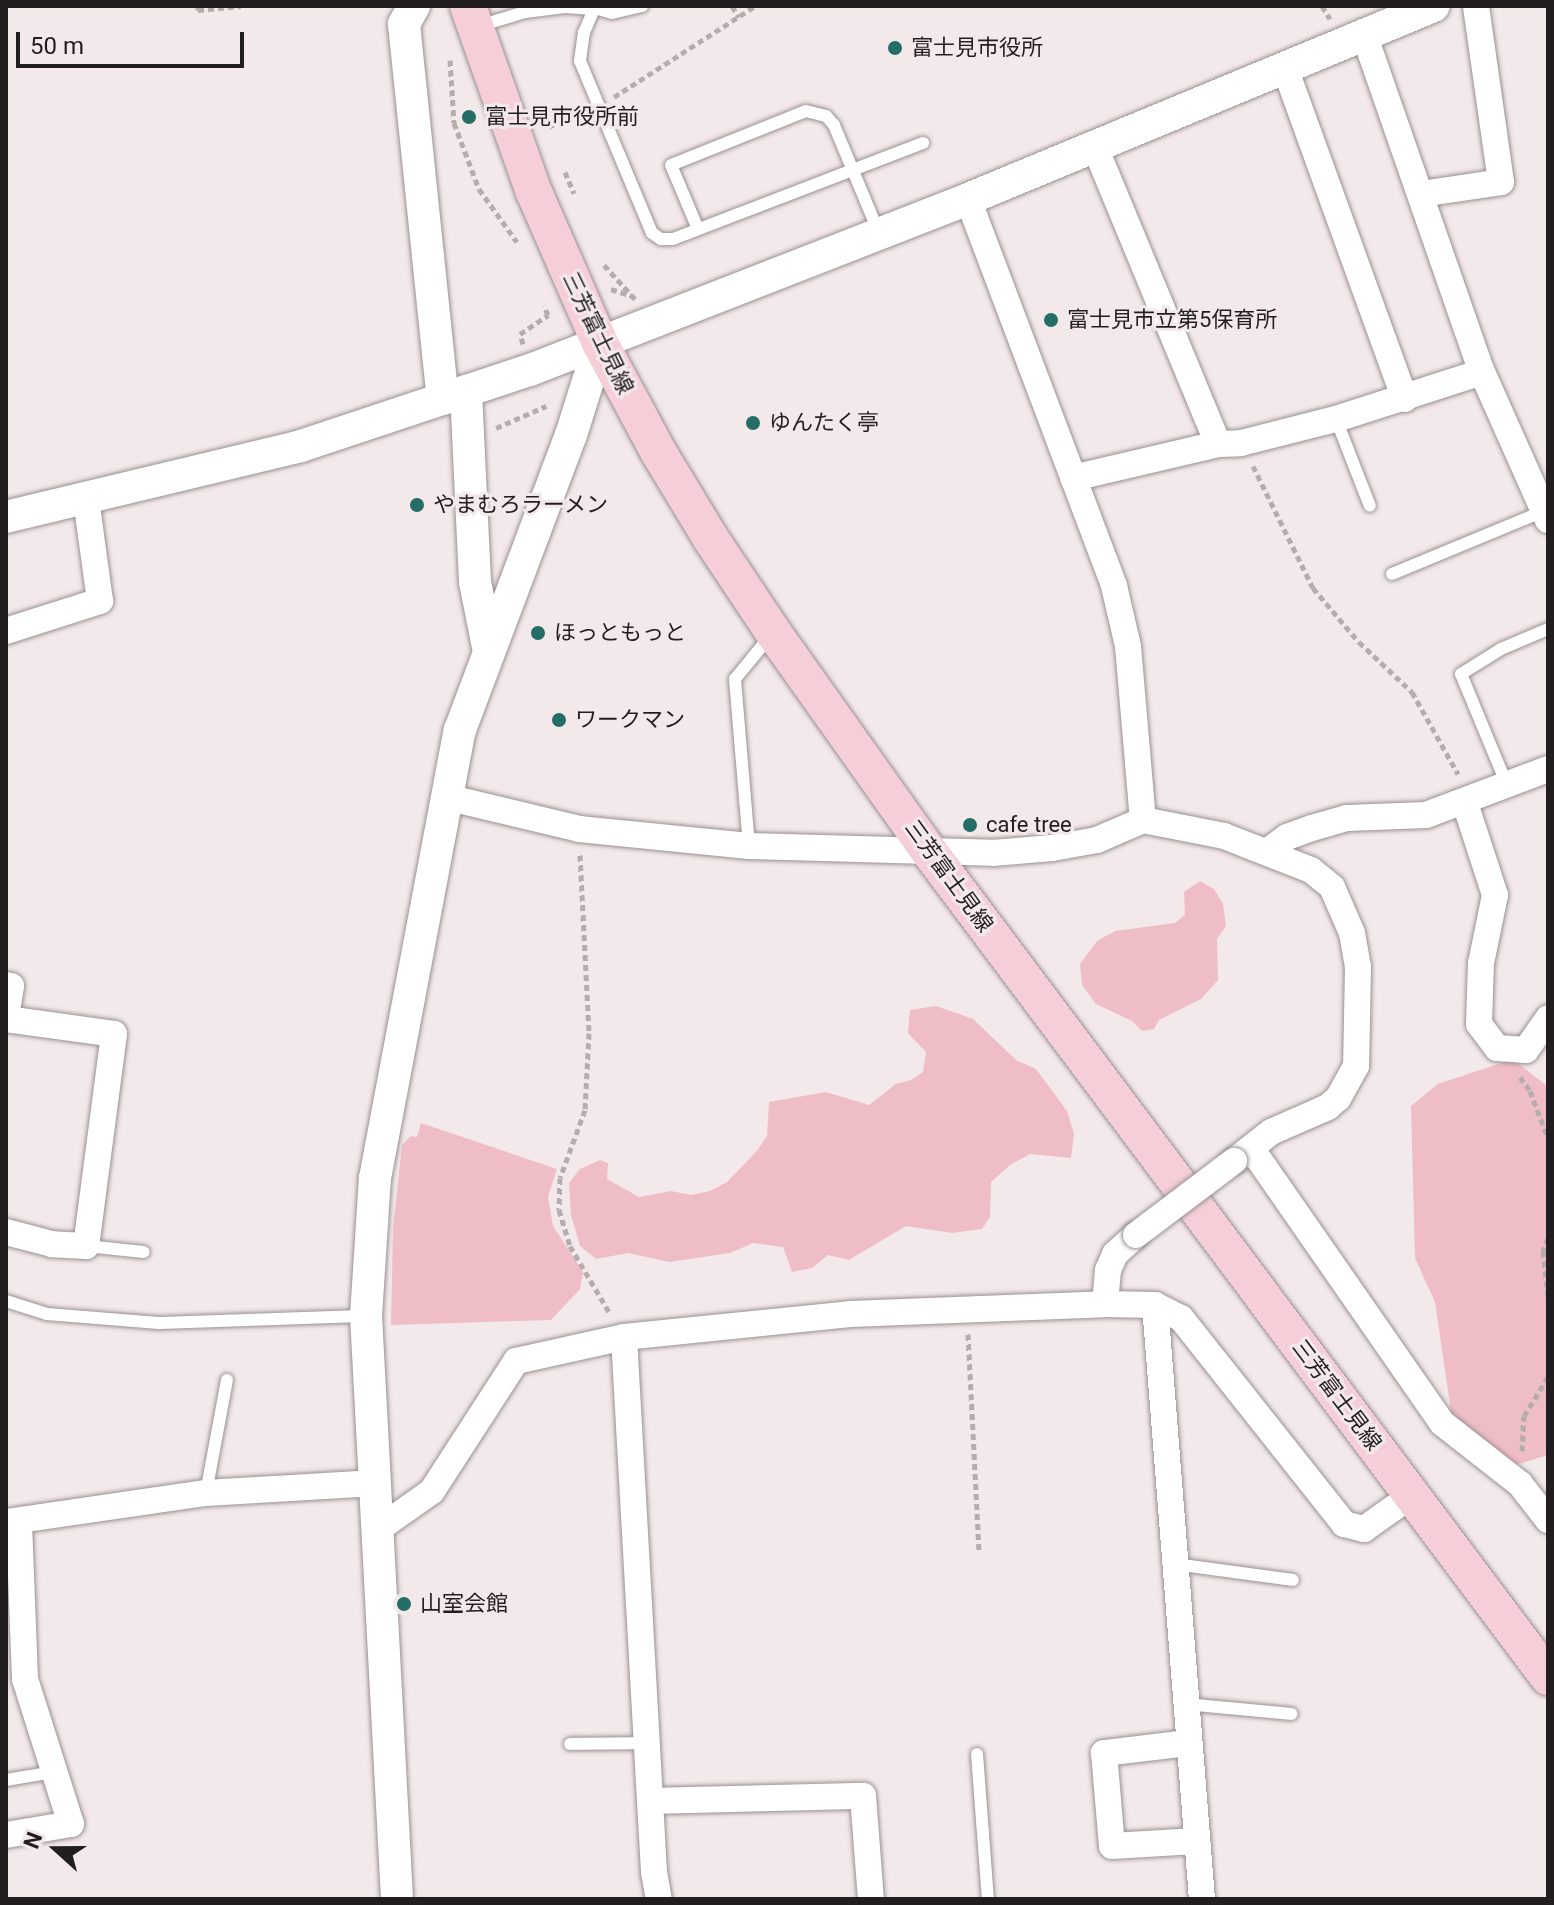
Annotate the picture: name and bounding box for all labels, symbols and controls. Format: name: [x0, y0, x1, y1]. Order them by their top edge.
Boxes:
scale bar: [20, 16, 248, 66]
text: 50 m: [30, 32, 84, 60]
place label: 富士見市役所: [911, 35, 1043, 61]
marker: 富士見市役所: [886, 39, 904, 57]
place label: 富士見市役所前: [485, 104, 639, 130]
marker: 富士見市役所前: [460, 108, 478, 126]
street label: 三芳富士見線: [557, 268, 639, 398]
place label: 富士見市立第5保育所: [1067, 307, 1277, 333]
marker: 富士見市立第5保育所: [1042, 311, 1060, 329]
place label: ゆんたく亭: [769, 410, 879, 436]
marker: ゆんたく亭: [744, 414, 762, 432]
place label: やまむろラーメン: [433, 492, 609, 518]
marker: やまむろラーメン: [408, 496, 426, 514]
place label: ほっともっと: [554, 620, 686, 646]
marker: ほっともっと: [529, 624, 547, 642]
place label: ワークマン: [575, 707, 685, 733]
marker: ワークマン: [550, 711, 568, 729]
place label: cafe tree: [986, 812, 1072, 838]
street label: 三芳富士見線: [900, 815, 998, 937]
marker: cafe tree: [961, 816, 979, 834]
street label: 三芳富士見線: [1287, 1334, 1387, 1456]
place label: 山室会館: [420, 1591, 508, 1617]
marker: 山室会館: [395, 1595, 413, 1613]
north arrow: [16, 1809, 96, 1889]
text: N: [19, 1828, 48, 1852]

